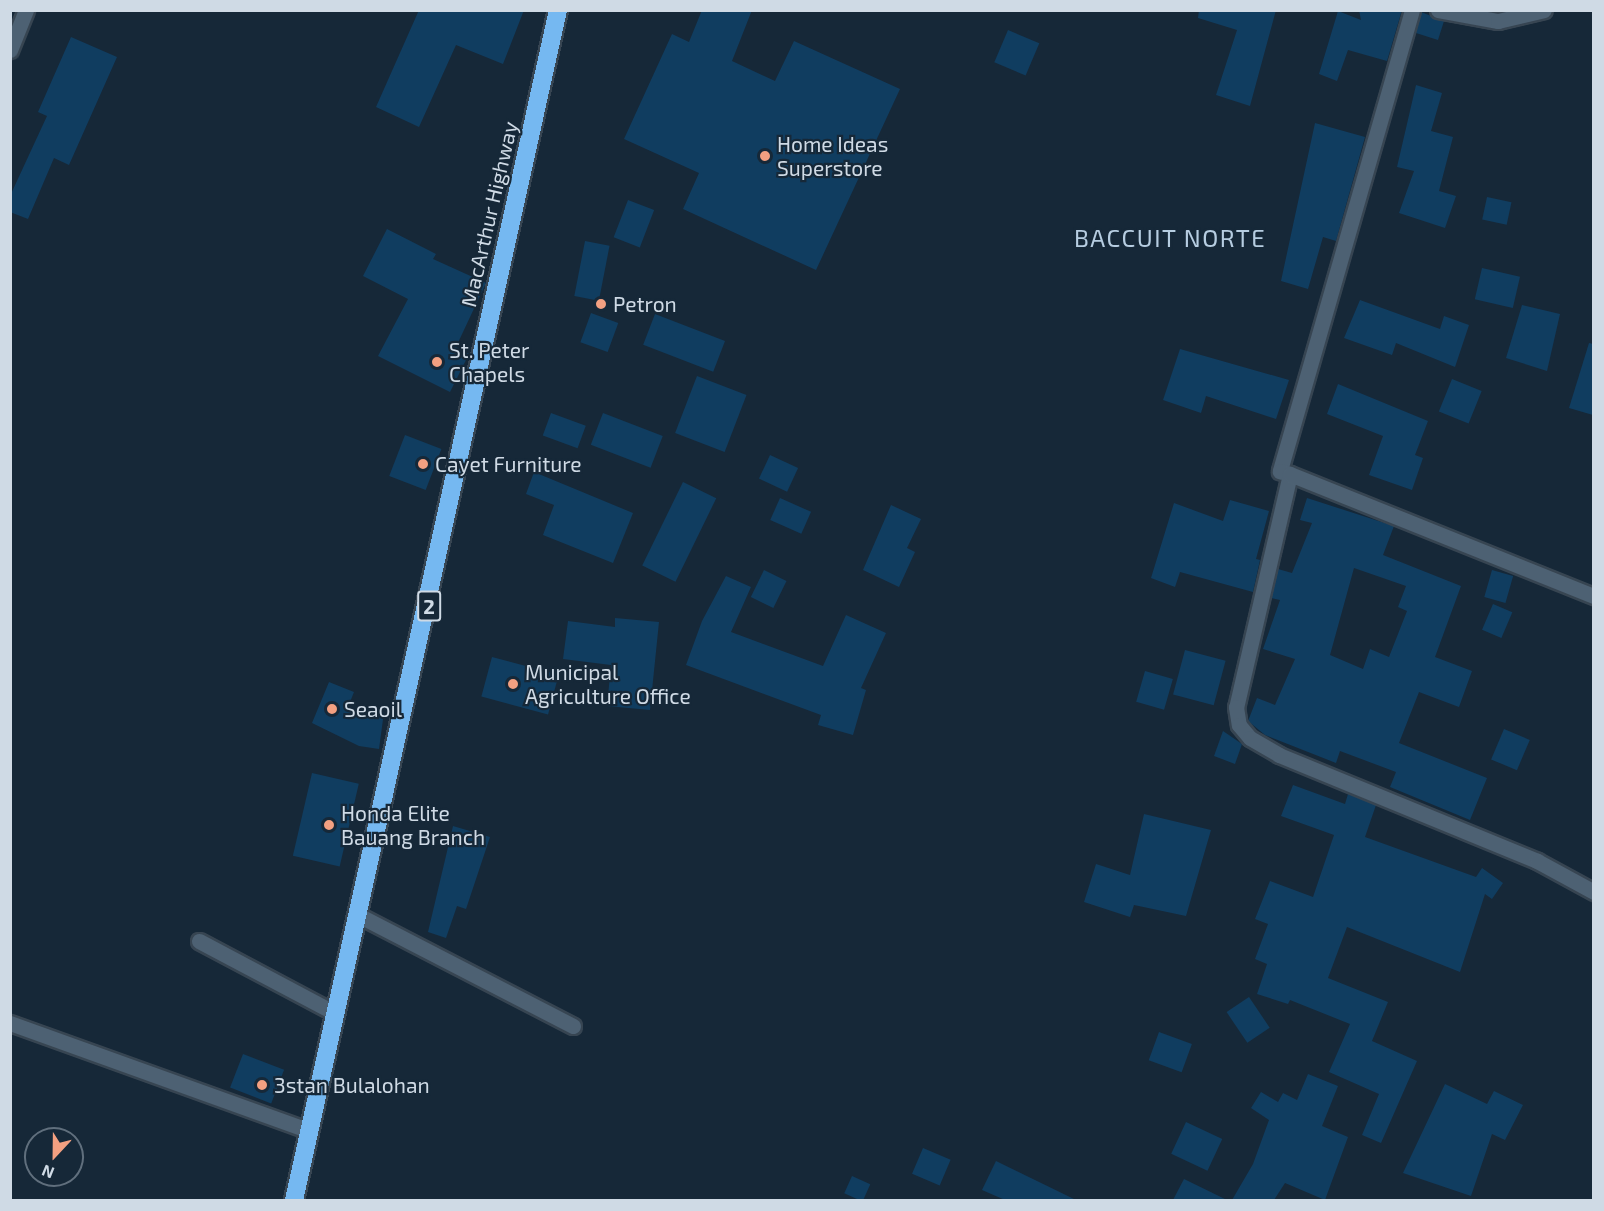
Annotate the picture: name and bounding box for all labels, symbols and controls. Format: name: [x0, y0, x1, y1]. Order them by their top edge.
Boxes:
street label: MacArthur Highway: [455, 119, 523, 309]
place label: Home Ideas Superstore: [777, 131, 888, 181]
marker: Home Ideas Superstore: [758, 149, 772, 163]
district label: BACCUIT NORTE: [1074, 224, 1266, 252]
place label: Petron: [613, 291, 677, 317]
marker: Petron: [594, 297, 608, 311]
place label: St. Peter Chapels: [449, 337, 529, 387]
marker: St. Peter Chapels: [430, 355, 444, 369]
place label: Cayet Furniture: [435, 451, 582, 477]
marker: Cayet Furniture: [416, 457, 430, 471]
road number: 2: [417, 589, 441, 623]
place label: Municipal Agriculture Office: [525, 659, 691, 709]
marker: Municipal Agriculture Office: [506, 677, 520, 691]
place label: Seaoil: [344, 696, 402, 722]
marker: Seaoil: [325, 702, 339, 716]
place label: Honda Elite Bauang Branch: [341, 800, 485, 850]
marker: Honda Elite Bauang Branch: [322, 818, 336, 832]
place label: 3stan Bulalohan: [274, 1072, 430, 1098]
marker: 3stan Bulalohan: [255, 1078, 269, 1092]
north arrow: [24, 1127, 84, 1187]
text: N: [39, 1161, 57, 1183]

